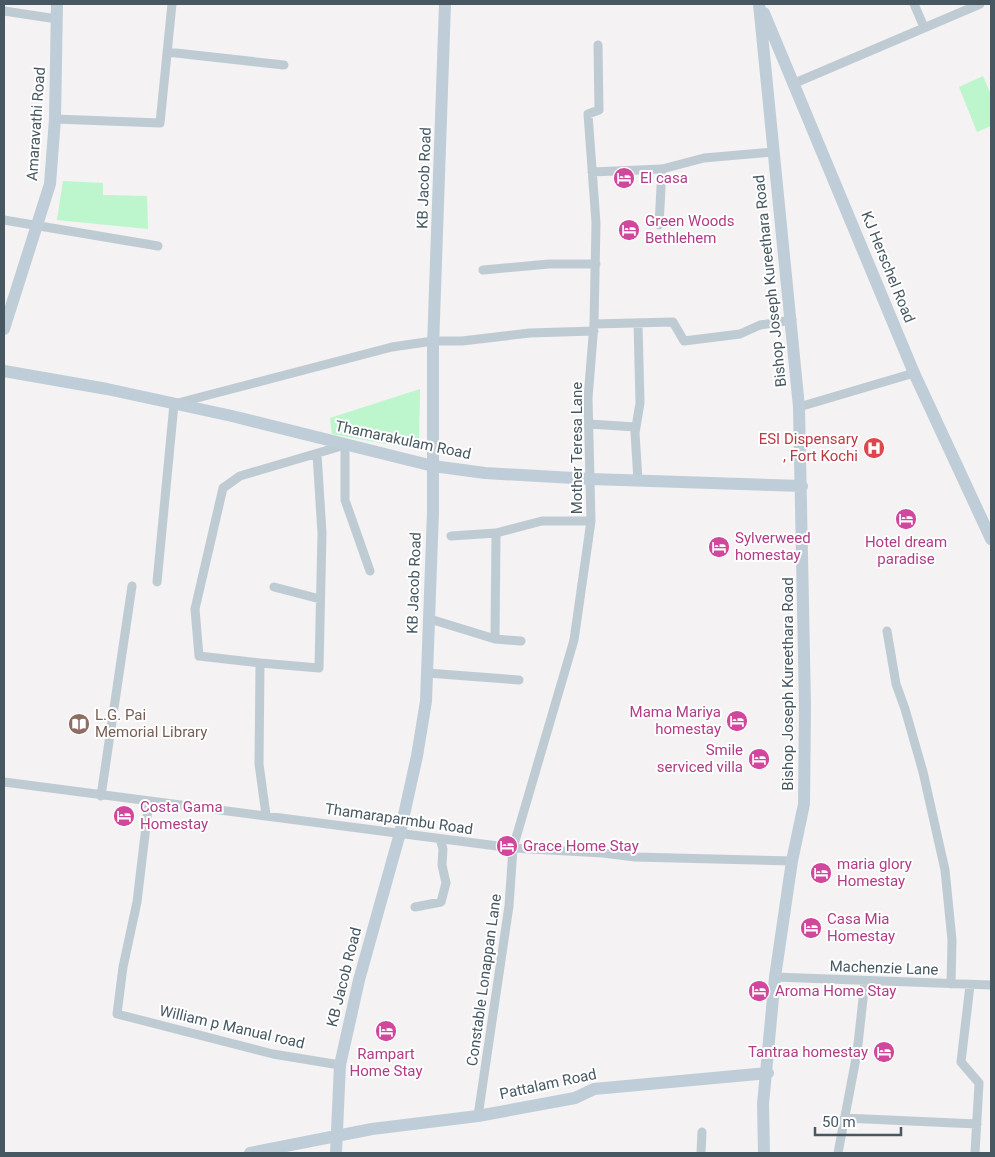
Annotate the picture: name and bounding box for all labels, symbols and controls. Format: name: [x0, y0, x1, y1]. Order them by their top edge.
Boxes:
street label: Amaravathi Road: [23, 66, 49, 182]
street label: KB Jacob Road: [413, 127, 435, 229]
hotel icon: El casa: [612, 166, 636, 190]
place label: El casa: [640, 169, 688, 187]
street label: Bishop Joseph Kureethara Road: [750, 174, 790, 388]
street label: KJ Herschel Road: [857, 209, 919, 325]
place label: Green Woods Bethlehem: [645, 212, 734, 247]
hotel icon: Green Woods Bethlehem: [617, 218, 641, 242]
street label: Mother Teresa Lane: [568, 382, 586, 514]
street label: Thamarakulam Road: [333, 417, 473, 463]
place label: ESI Dispensary , Fort Kochi: [759, 430, 858, 465]
hospital icon: ESI Dispensary , Fort Kochi: [862, 436, 886, 460]
hotel icon: Hotel dream paradise: [894, 507, 918, 531]
place label: Sylverweed homestay: [735, 529, 811, 564]
street label: KB Jacob Road: [403, 532, 425, 634]
place label: Hotel dream paradise: [865, 533, 947, 568]
hotel icon: Sylverweed homestay: [707, 535, 731, 559]
street label: Bishop Joseph Kureethara Road: [779, 577, 797, 791]
place label: Mama Mariya homestay: [630, 703, 721, 738]
place label: L.G. Pai Memorial Library: [95, 706, 207, 741]
hotel icon: Mama Mariya homestay: [725, 709, 749, 733]
library icon: L.G. Pai Memorial Library: [67, 712, 91, 736]
place label: Smile serviced villa: [657, 741, 743, 776]
hotel icon: Smile serviced villa: [747, 747, 771, 771]
place label: Costa Gama Homestay: [140, 798, 223, 833]
street label: Thamaraparmbu Road: [324, 800, 474, 838]
hotel icon: Costa Gama Homestay: [112, 804, 136, 828]
hotel icon: Grace Home Stay: [495, 834, 519, 858]
place label: Grace Home Stay: [523, 837, 639, 855]
place label: maria glory Homestay: [837, 855, 912, 890]
hotel icon: maria glory Homestay: [809, 861, 833, 885]
street label: Constable Lonappan Lane: [463, 893, 505, 1067]
place label: Casa Mia Homestay: [827, 910, 895, 945]
hotel icon: Casa Mia Homestay: [799, 916, 823, 940]
street label: KB Jacob Road: [323, 925, 365, 1029]
street label: Machenzie Lane: [829, 957, 939, 979]
hotel icon: Aroma Home Stay: [747, 979, 771, 1003]
place label: Aroma Home Stay: [775, 982, 896, 1000]
street label: William p Manual road: [158, 1002, 306, 1052]
hotel icon: Rampart Home Stay: [374, 1019, 398, 1043]
hotel icon: Tantraa homestay: [872, 1040, 896, 1064]
place label: Tantraa homestay: [748, 1043, 868, 1061]
place label: Rampart Home Stay: [349, 1045, 423, 1080]
street label: Pattalam Road: [498, 1065, 598, 1103]
scale bar: [815, 1104, 901, 1136]
text: 50 m: [822, 1113, 856, 1131]

